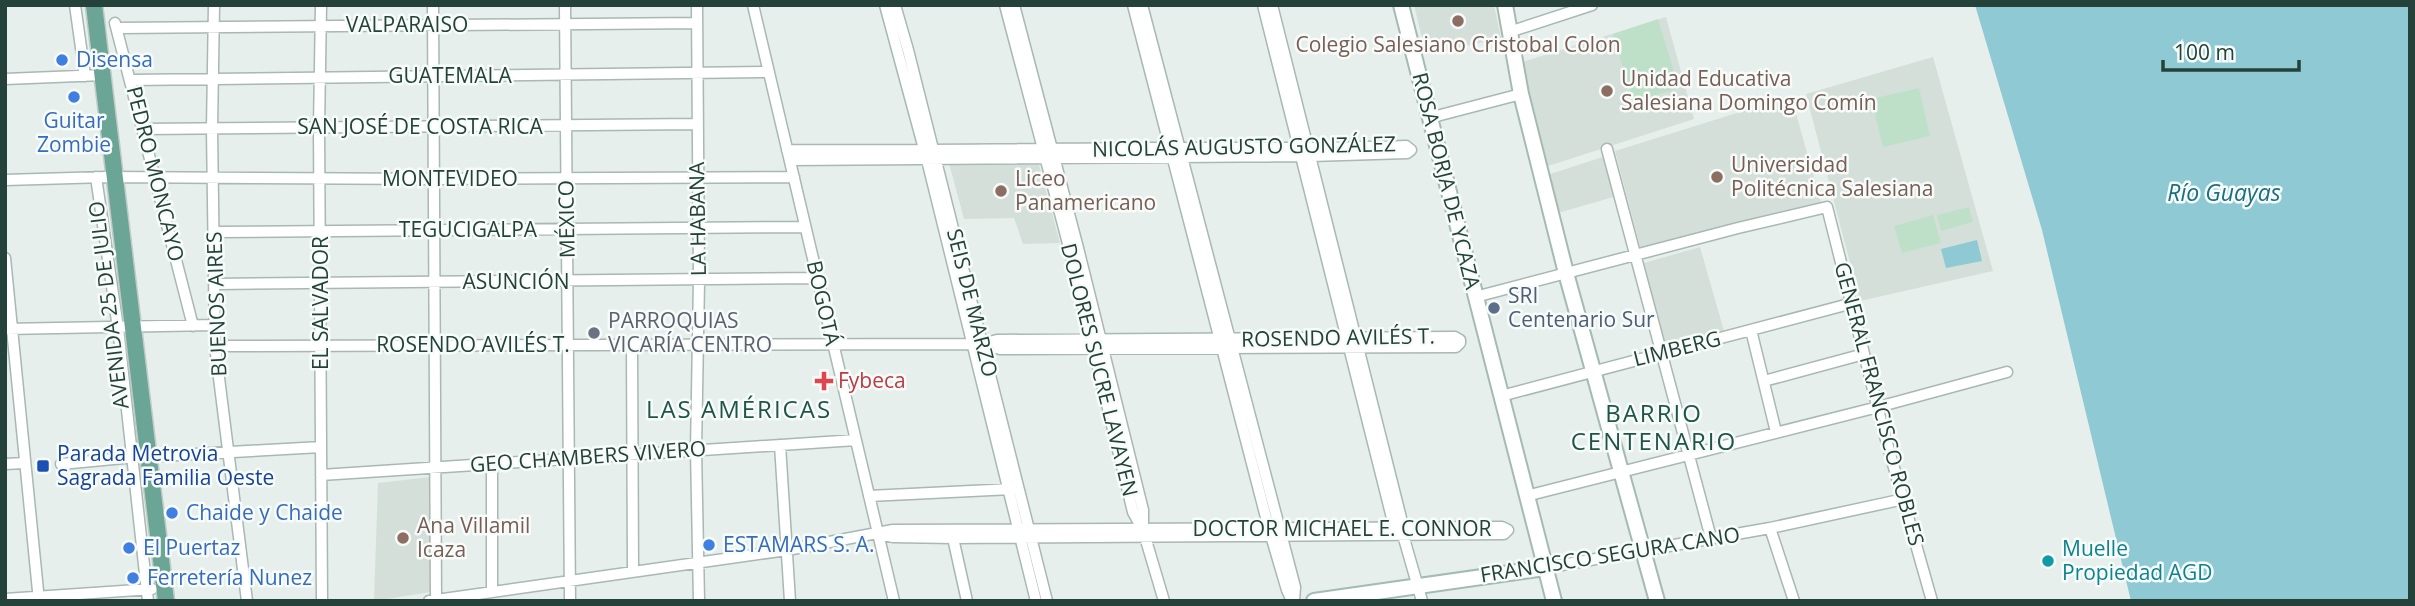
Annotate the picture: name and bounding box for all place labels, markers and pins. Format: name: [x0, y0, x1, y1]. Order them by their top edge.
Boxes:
marker: Colegio Salesiano Cristobal Colon: [1450, 13, 1466, 29]
place label: Colegio Salesiano Cristobal Colon: [1295, 30, 1621, 58]
place label: Disensa: [76, 45, 153, 73]
marker: Disensa: [54, 52, 70, 68]
place label: Unidad Educativa Salesiana Domingo Comín: [1621, 64, 1877, 116]
marker: Unidad Educativa Salesiana Domingo Comín: [1599, 83, 1615, 99]
marker: Guitar Zombie: [66, 89, 82, 105]
place label: Guitar Zombie: [37, 106, 111, 158]
place label: Universidad Politécnica Salesiana: [1731, 150, 1933, 202]
place label: Liceo Panamericano: [1015, 164, 1156, 216]
marker: Universidad Politécnica Salesiana: [1709, 169, 1725, 185]
marker: Liceo Panamericano: [993, 183, 1009, 199]
place label: SRI Centenario Sur: [1508, 281, 1655, 333]
marker: SRI Centenario Sur: [1486, 300, 1502, 316]
place label: PARROQUIAS VICARÍA CENTRO: [608, 306, 772, 358]
marker: PARROQUIAS VICARÍA CENTRO: [586, 325, 602, 341]
place label: Fybeca: [838, 366, 906, 394]
marker: Fybeca: [816, 373, 832, 389]
place label: Parada Metrovia Sagrada Familia Oeste: [57, 439, 274, 491]
marker: Parada Metrovia Sagrada Familia Oeste: [35, 458, 51, 474]
place label: Chaide y Chaide: [186, 498, 343, 526]
marker: Chaide y Chaide: [164, 505, 180, 521]
place label: Ana Villamil Icaza: [417, 511, 530, 563]
marker: Ana Villamil Icaza: [395, 530, 411, 546]
place label: ESTAMARS S. A.: [723, 530, 874, 558]
place label: El Puertaz: [143, 533, 240, 561]
place label: Muelle Propiedad AGD: [2062, 534, 2212, 586]
marker: ESTAMARS S. A.: [701, 537, 717, 553]
marker: El Puertaz: [121, 540, 137, 556]
marker: Muelle Propiedad AGD: [2040, 553, 2056, 569]
place label: Ferretería Nunez: [147, 563, 312, 591]
marker: Ferretería Nunez: [125, 570, 141, 586]

